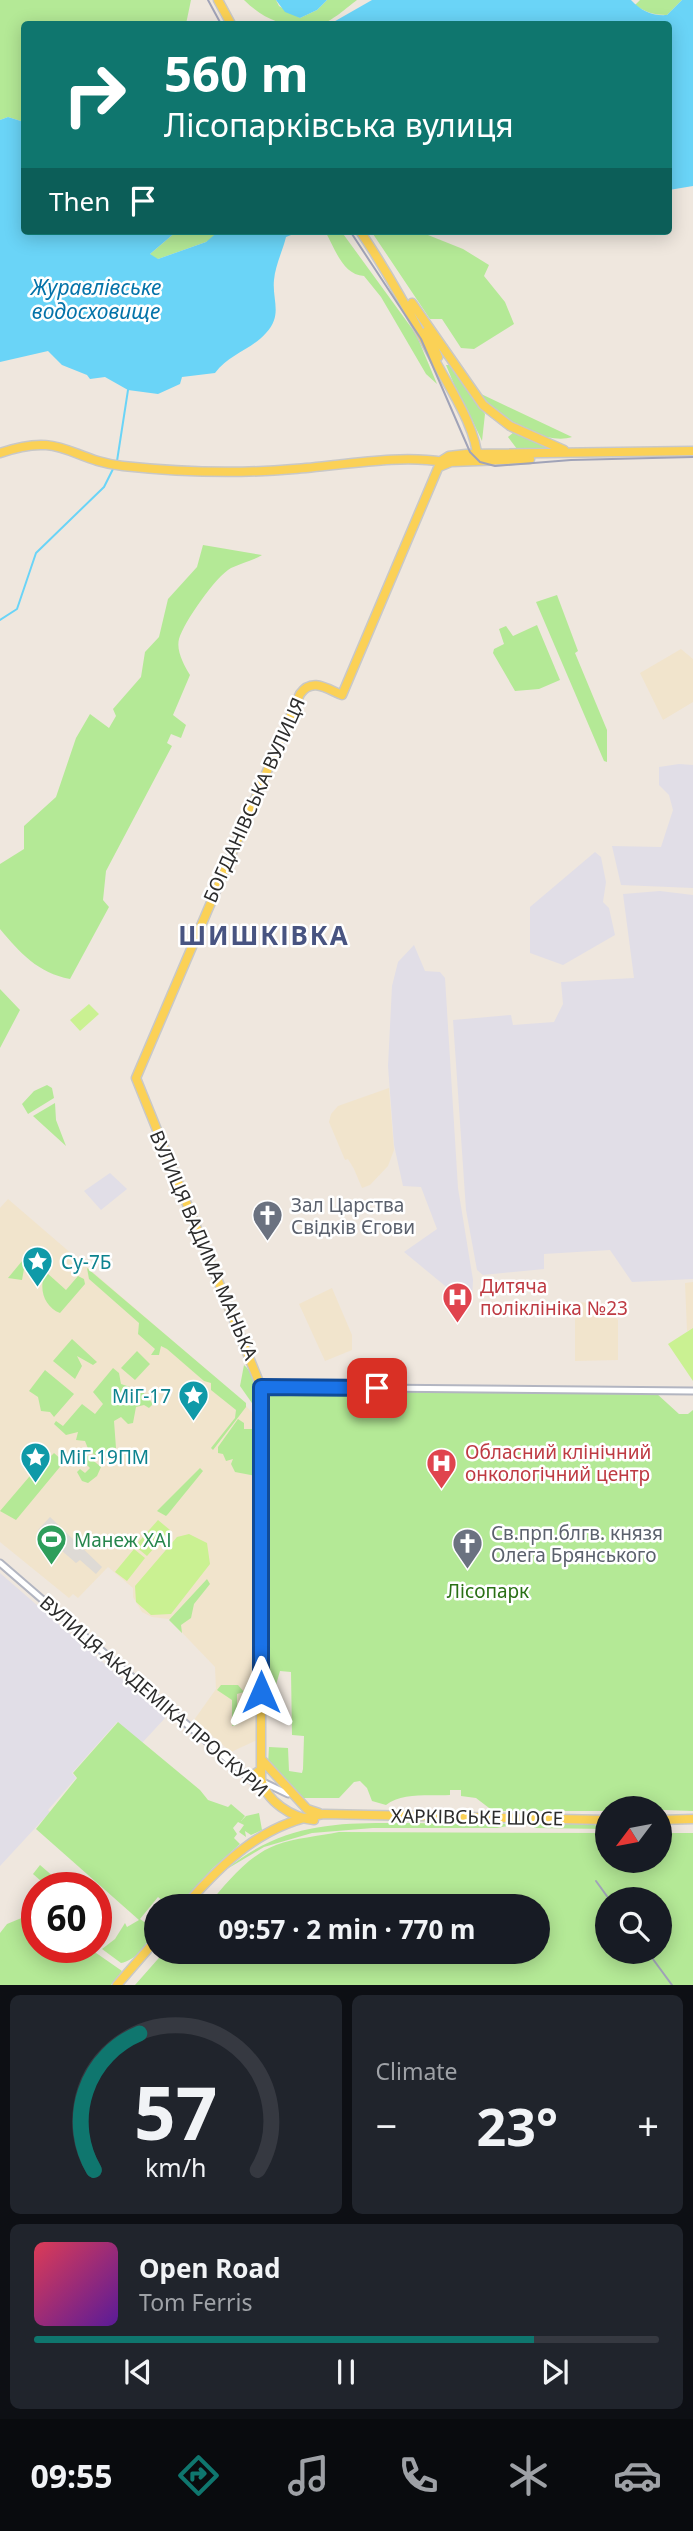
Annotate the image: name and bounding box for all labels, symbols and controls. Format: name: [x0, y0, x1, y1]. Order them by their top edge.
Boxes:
text: 560 m: [164, 40, 309, 106]
icon: right: [49, 49, 140, 140]
text: Лісопарківська вулиця: [164, 103, 514, 146]
icon: arrive: [124, 182, 162, 220]
text: Then: [49, 183, 110, 219]
water label: Журавлівське водосховище: [29, 273, 161, 325]
street label: БОГДАНІВСЬКА ВУЛИЦЯ: [197, 693, 311, 907]
district label: ШИШКІВКА: [178, 917, 350, 953]
street label: ВУЛИЦЯ ВАДИМА МАНЬКА: [144, 1126, 265, 1365]
place label: Зал Царства Свідків Єгови: [291, 1192, 415, 1240]
church icon: Зал Царства Свідків Єгови: [251, 1199, 285, 1243]
place icon: Су-7Б: [21, 1245, 55, 1289]
place label: Су-7Б: [61, 1249, 111, 1275]
place label: Дитяча поліклініка №23: [480, 1273, 628, 1321]
hospital icon: Дитяча поліклініка №23: [440, 1280, 474, 1324]
pin: [347, 1358, 407, 1418]
icon: arrive: [358, 1369, 396, 1407]
place icon: МіГ-17: [177, 1379, 211, 1423]
place label: МіГ-17: [112, 1383, 171, 1409]
place label: Обласний клінічний онкологічний центр: [465, 1439, 651, 1487]
place icon: МіГ-19ПМ: [19, 1440, 53, 1484]
place label: МіГ-19ПМ: [59, 1444, 149, 1470]
hospital icon: Обласний клінічний онкологічний центр: [425, 1446, 459, 1490]
place label: Cв.прп.блгв. князя Олега Брянського: [491, 1520, 663, 1568]
sports icon: Манеж ХАІ: [34, 1523, 68, 1567]
place label: Манеж ХАІ: [74, 1527, 172, 1553]
church icon: Cв.прп.блгв. князя Олега Брянського: [451, 1527, 485, 1571]
park label: Лісопарк: [447, 1578, 529, 1604]
street label: ВУЛИЦЯ АКАДЕМІКА ПРОСКУРИ: [34, 1590, 274, 1802]
position arrow: [224, 1655, 298, 1729]
north arrow: [595, 1796, 672, 1872]
map controls: [595, 1796, 672, 1964]
street label: ХАРКІВСЬКЕ ШОСЕ: [391, 1802, 563, 1832]
speed limit sign: 60: [21, 1872, 112, 1963]
button: search: [595, 1887, 672, 1964]
text: 09:57 · 2 min · 770 m: [219, 1911, 475, 1947]
text: Climate: [376, 2055, 458, 2087]
text: 57: [134, 2063, 217, 2162]
text: 23°: [476, 2090, 558, 2161]
text: −: [376, 2099, 397, 2151]
text: +: [637, 2099, 659, 2151]
text: km/h: [145, 2150, 207, 2184]
text: Open Road: [139, 2250, 281, 2286]
text: Tom Ferris: [139, 2286, 252, 2318]
icon: previous: [119, 2353, 157, 2391]
icon: pause: [327, 2353, 365, 2391]
icon: next: [536, 2353, 574, 2391]
icon: directions: [174, 2451, 223, 2500]
icon: music: [284, 2451, 333, 2500]
icon: phone: [394, 2451, 443, 2500]
icon: climate: [504, 2451, 553, 2500]
icon: car: [613, 2451, 662, 2500]
text: 09:55: [30, 2454, 113, 2497]

